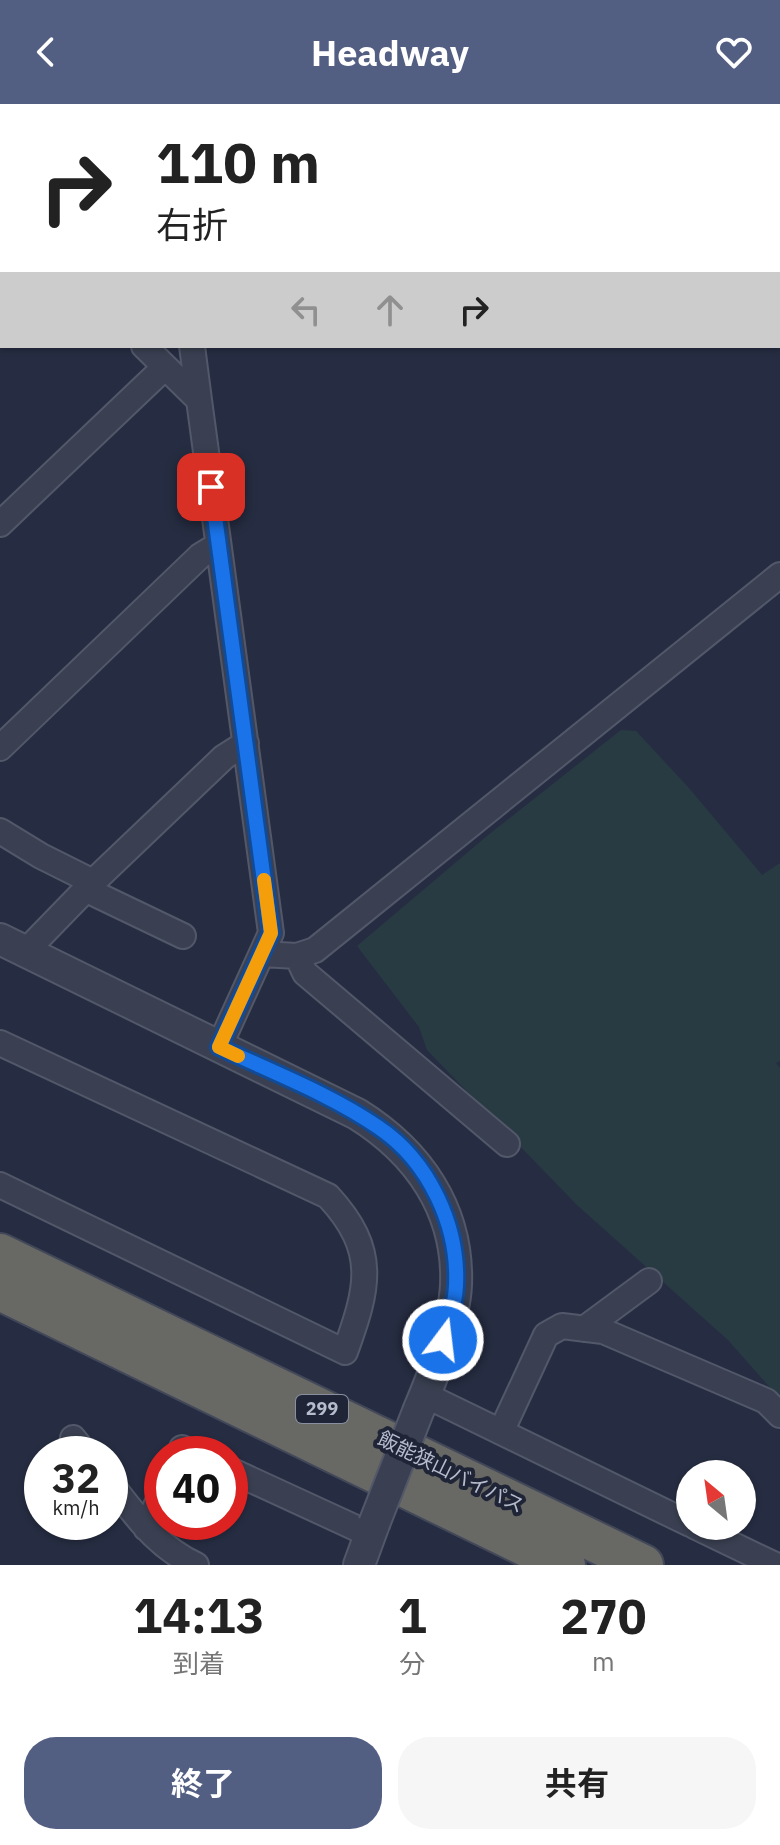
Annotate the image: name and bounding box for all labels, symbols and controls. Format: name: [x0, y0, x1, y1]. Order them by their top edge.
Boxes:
text: Headway: [311, 29, 469, 76]
icon: back: [24, 30, 68, 74]
icon: heart: [712, 30, 756, 74]
text: 110 m: [156, 126, 320, 198]
icon: right: [24, 136, 128, 240]
text: 右折: [156, 201, 228, 248]
icon: left: [284, 288, 328, 332]
icon: ahead: [368, 288, 412, 332]
icon: right: [452, 288, 496, 332]
pin: [177, 453, 245, 521]
icon: arrive: [189, 465, 233, 509]
position arrow: [401, 1298, 485, 1382]
road number: 299: [296, 1395, 348, 1423]
street label: 飯能狭山バイパス: [374, 1424, 529, 1519]
speed limit sign: 40: [144, 1436, 248, 1540]
text: 32: [52, 1452, 100, 1504]
north arrow: [676, 1460, 756, 1540]
map controls: [676, 1460, 756, 1540]
text: km/h: [52, 1494, 100, 1521]
text: 14:13: [133, 1584, 264, 1646]
text: 1: [398, 1584, 427, 1646]
text: 270: [560, 1585, 647, 1647]
text: m: [592, 1644, 615, 1678]
text: 到着: [173, 1646, 225, 1680]
text: 分: [399, 1646, 425, 1680]
button: 終了: [24, 1737, 382, 1829]
button: 共有: [398, 1737, 756, 1829]

